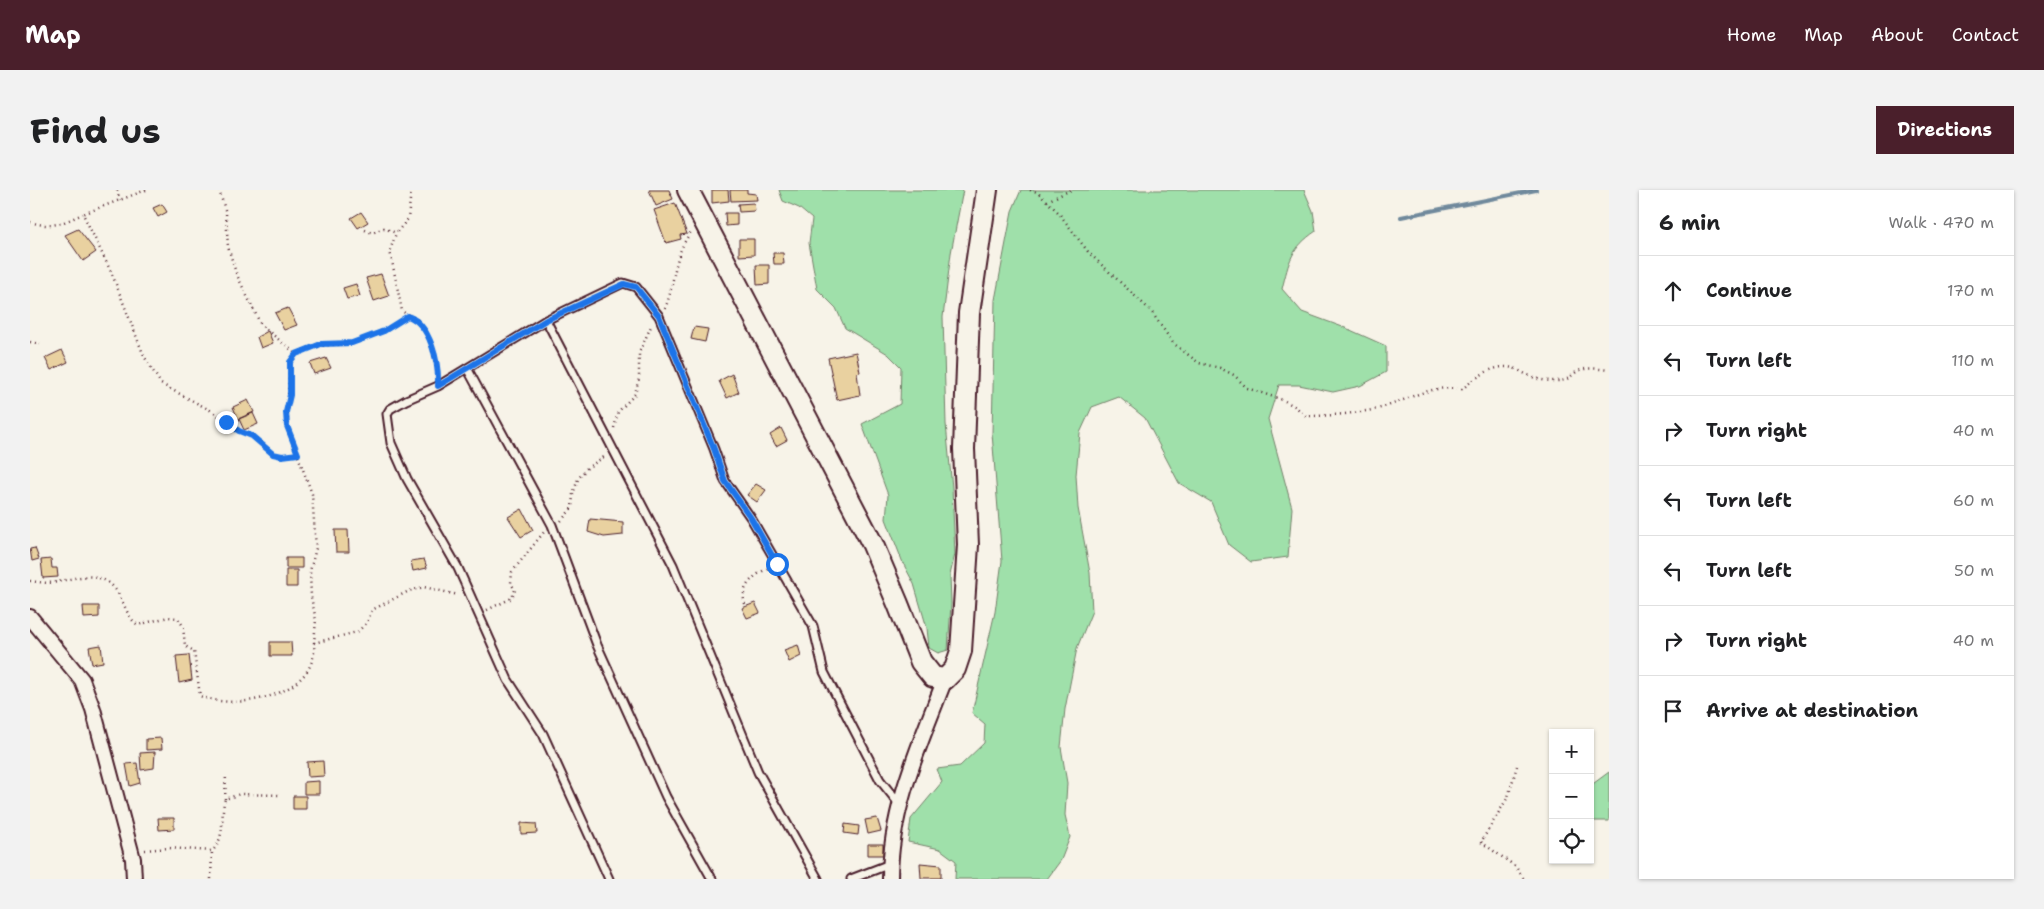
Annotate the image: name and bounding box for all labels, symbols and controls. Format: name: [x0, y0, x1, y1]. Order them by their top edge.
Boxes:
text: Map: [25, 19, 81, 51]
text: Home: [1727, 23, 1776, 47]
text: Map: [1804, 23, 1843, 47]
text: About: [1871, 23, 1924, 47]
text: Contact: [1952, 23, 2019, 47]
button: Directions: [1876, 106, 2014, 154]
text: Find us: [30, 107, 161, 154]
text: 6 min: [1659, 209, 1720, 237]
text: Walk · 470 m: [1889, 212, 1994, 233]
icon: ahead: [1659, 277, 1687, 305]
text: Continue: [1706, 278, 1792, 303]
text: 170 m: [1947, 280, 1994, 301]
icon: left: [1659, 347, 1687, 375]
text: Turn left: [1706, 348, 1792, 373]
text: 110 m: [1951, 350, 1994, 371]
route end: [215, 411, 238, 434]
icon: right: [1659, 417, 1687, 445]
text: Turn right: [1706, 418, 1807, 443]
text: 40 m: [1952, 420, 1994, 441]
icon: left: [1659, 487, 1687, 515]
text: Turn left: [1706, 488, 1792, 513]
text: 60 m: [1953, 490, 1994, 511]
route start: [766, 553, 789, 576]
icon: left: [1659, 557, 1687, 585]
text: Turn left: [1706, 558, 1792, 583]
text: 50 m: [1954, 560, 1994, 581]
icon: right: [1659, 627, 1687, 655]
text: Turn right: [1706, 628, 1807, 653]
text: 40 m: [1952, 630, 1994, 651]
icon: arrive: [1659, 697, 1687, 725]
text: Arrive at destination: [1706, 698, 1918, 723]
map controls: [1549, 729, 1594, 864]
button: +: [1549, 729, 1594, 774]
button: −: [1549, 774, 1594, 819]
button: locate: [1549, 819, 1594, 864]

